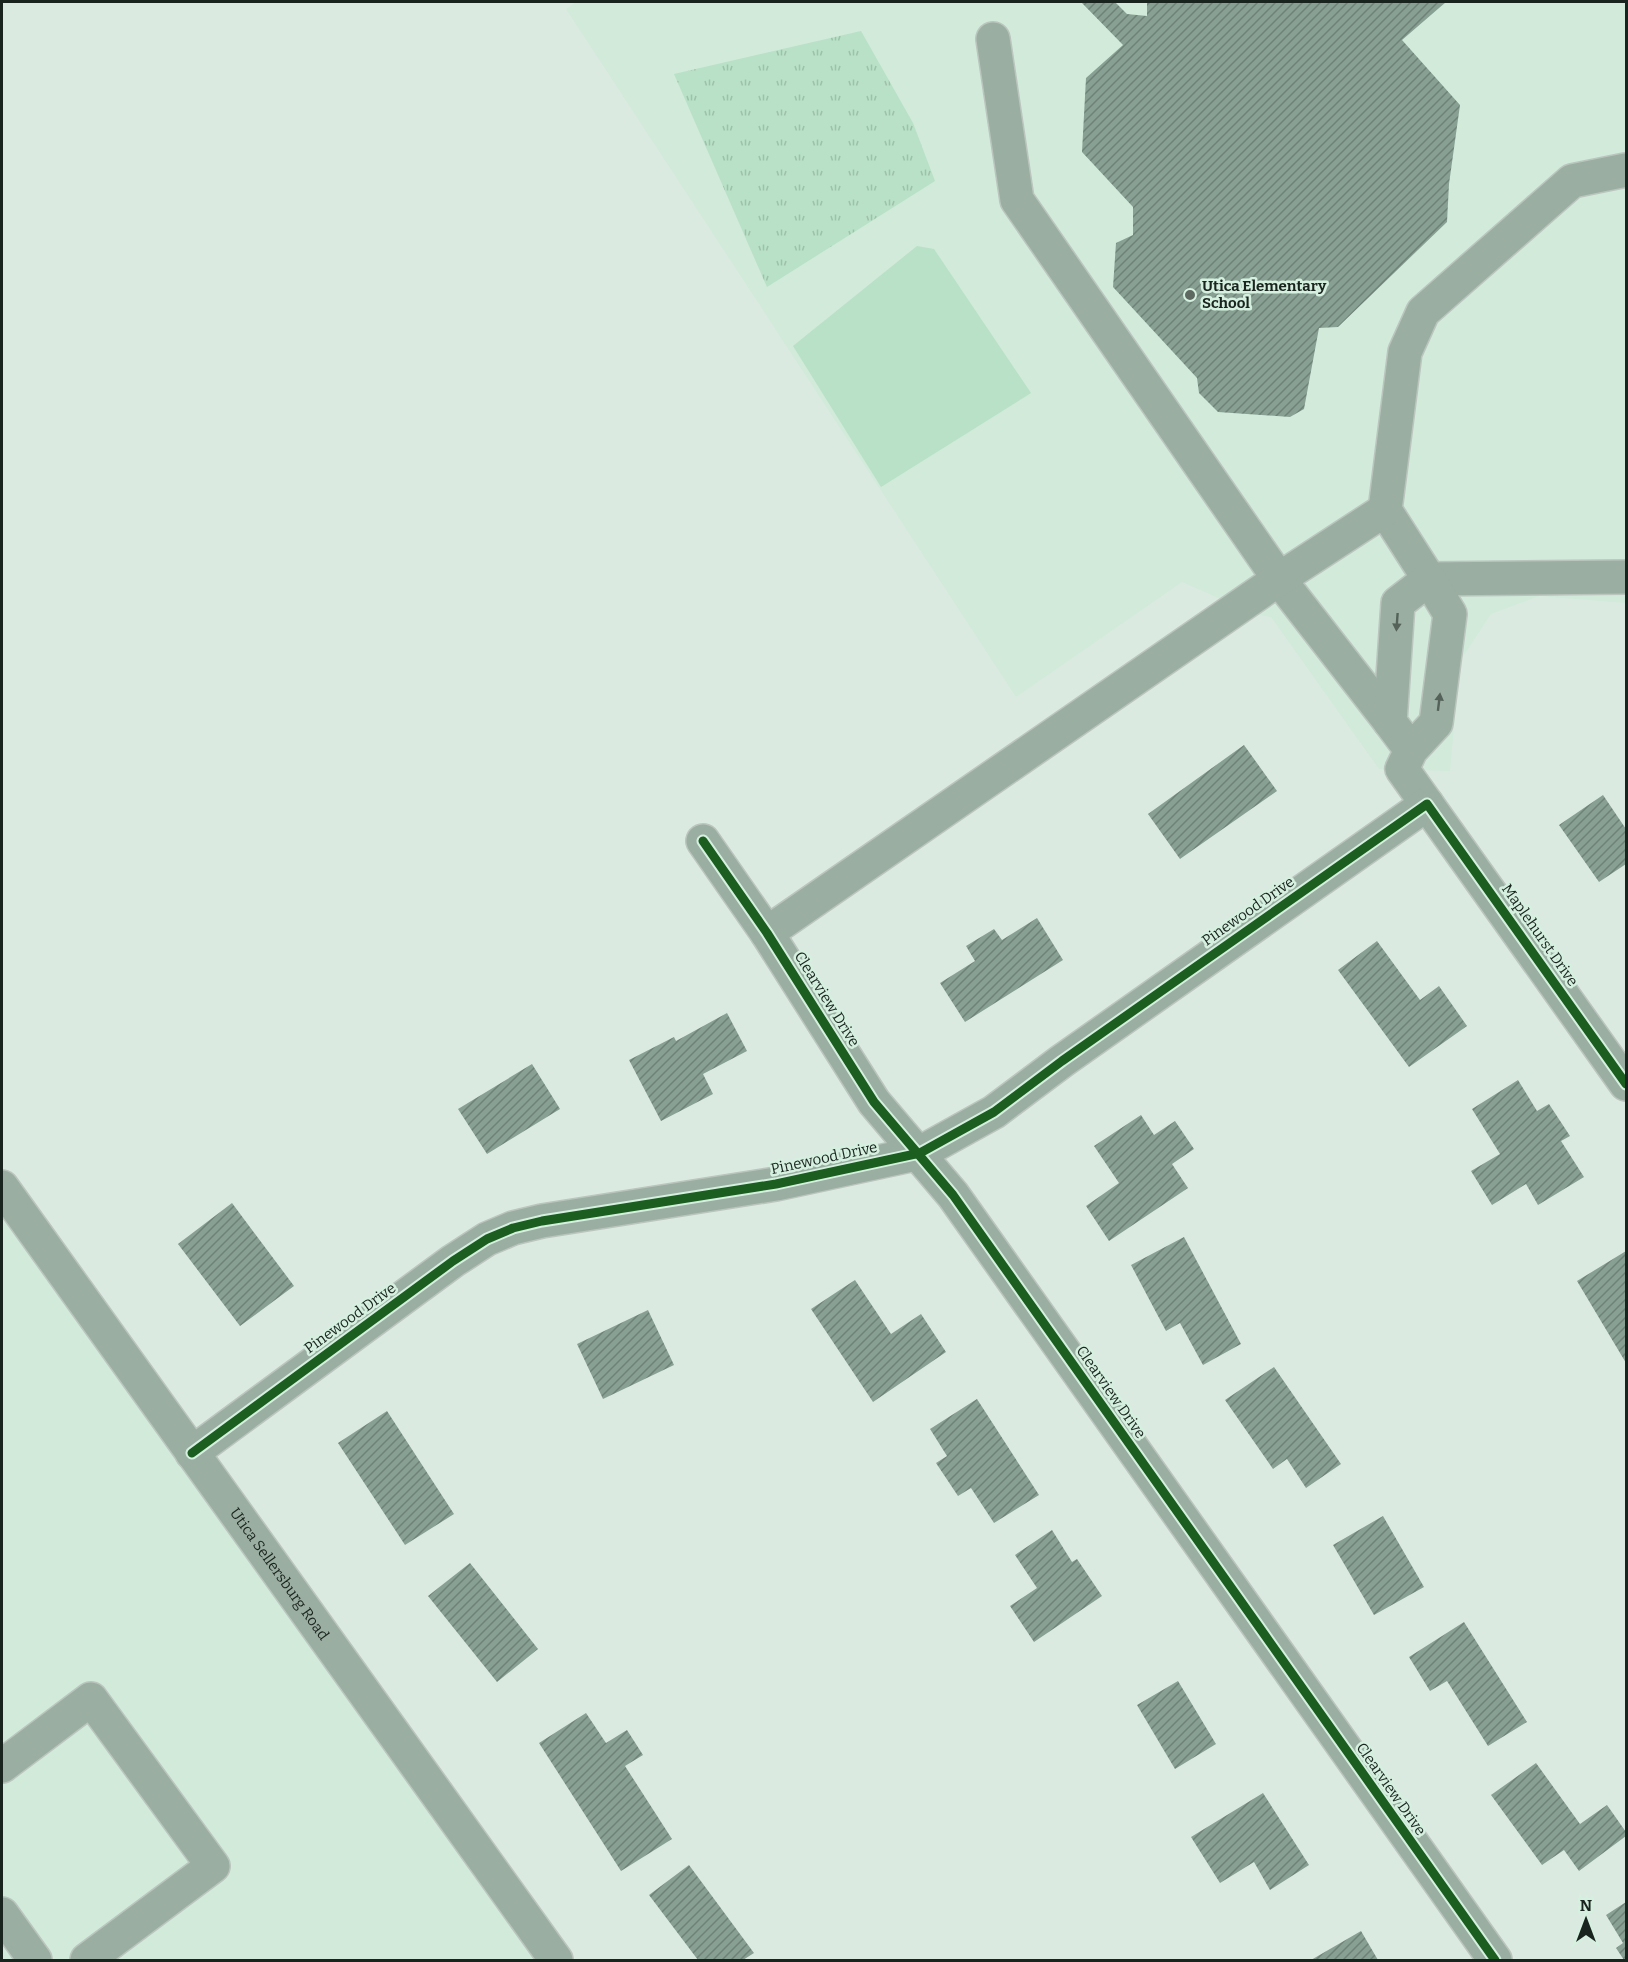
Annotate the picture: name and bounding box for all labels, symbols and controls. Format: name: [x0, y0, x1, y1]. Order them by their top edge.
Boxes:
place label: Utica Elementary School: [1202, 277, 1327, 312]
marker: Utica Elementary School: [1183, 288, 1197, 302]
one-way arrow: [1392, 613, 1402, 632]
one-way arrow: [1434, 692, 1443, 711]
street label: Pinewood Drive: [1198, 873, 1298, 949]
street label: Maplehurst Drive: [1498, 881, 1582, 989]
street label: Clearview Drive: [791, 948, 863, 1050]
street label: Pinewood Drive: [769, 1138, 879, 1178]
street label: Pinewood Drive: [301, 1279, 399, 1357]
street label: Clearview Drive: [1072, 1342, 1150, 1442]
street label: Utica Sellersburg Road: [226, 1504, 333, 1644]
street label: Clearview Drive: [1352, 1739, 1430, 1839]
north arrow: [1556, 1890, 1616, 1950]
text: N: [1580, 1896, 1592, 1915]

